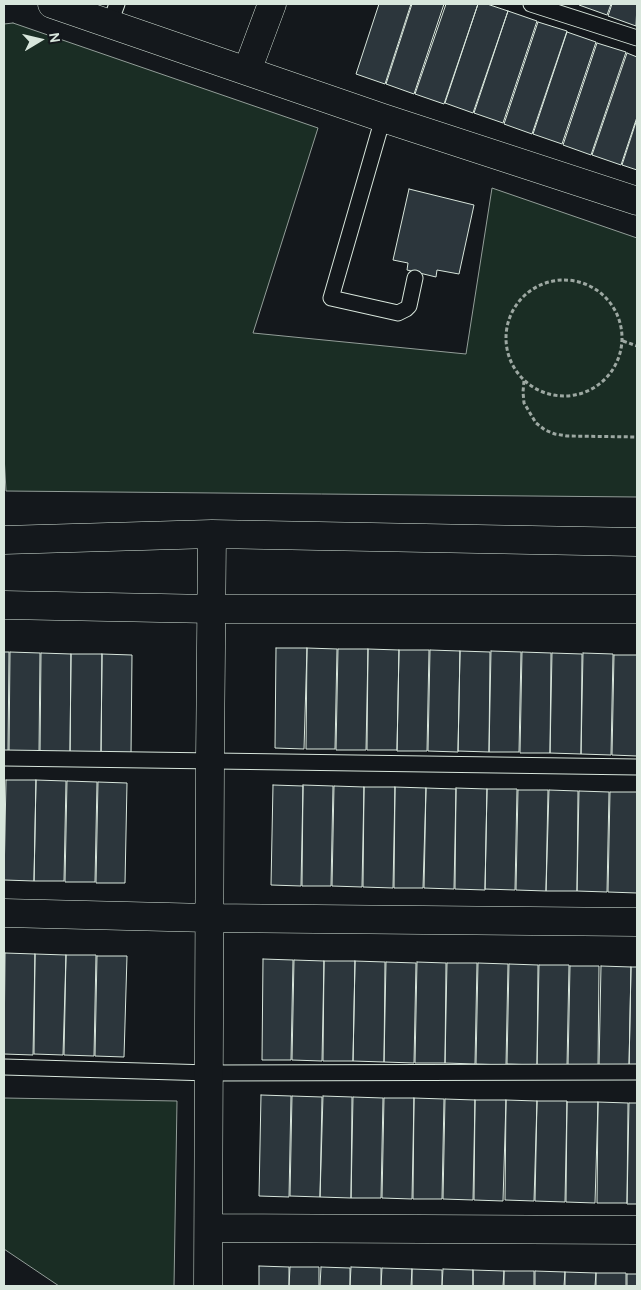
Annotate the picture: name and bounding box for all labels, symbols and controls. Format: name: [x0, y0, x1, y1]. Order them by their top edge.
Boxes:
north arrow: [15, 15, 65, 65]
text: N: [45, 31, 64, 44]

